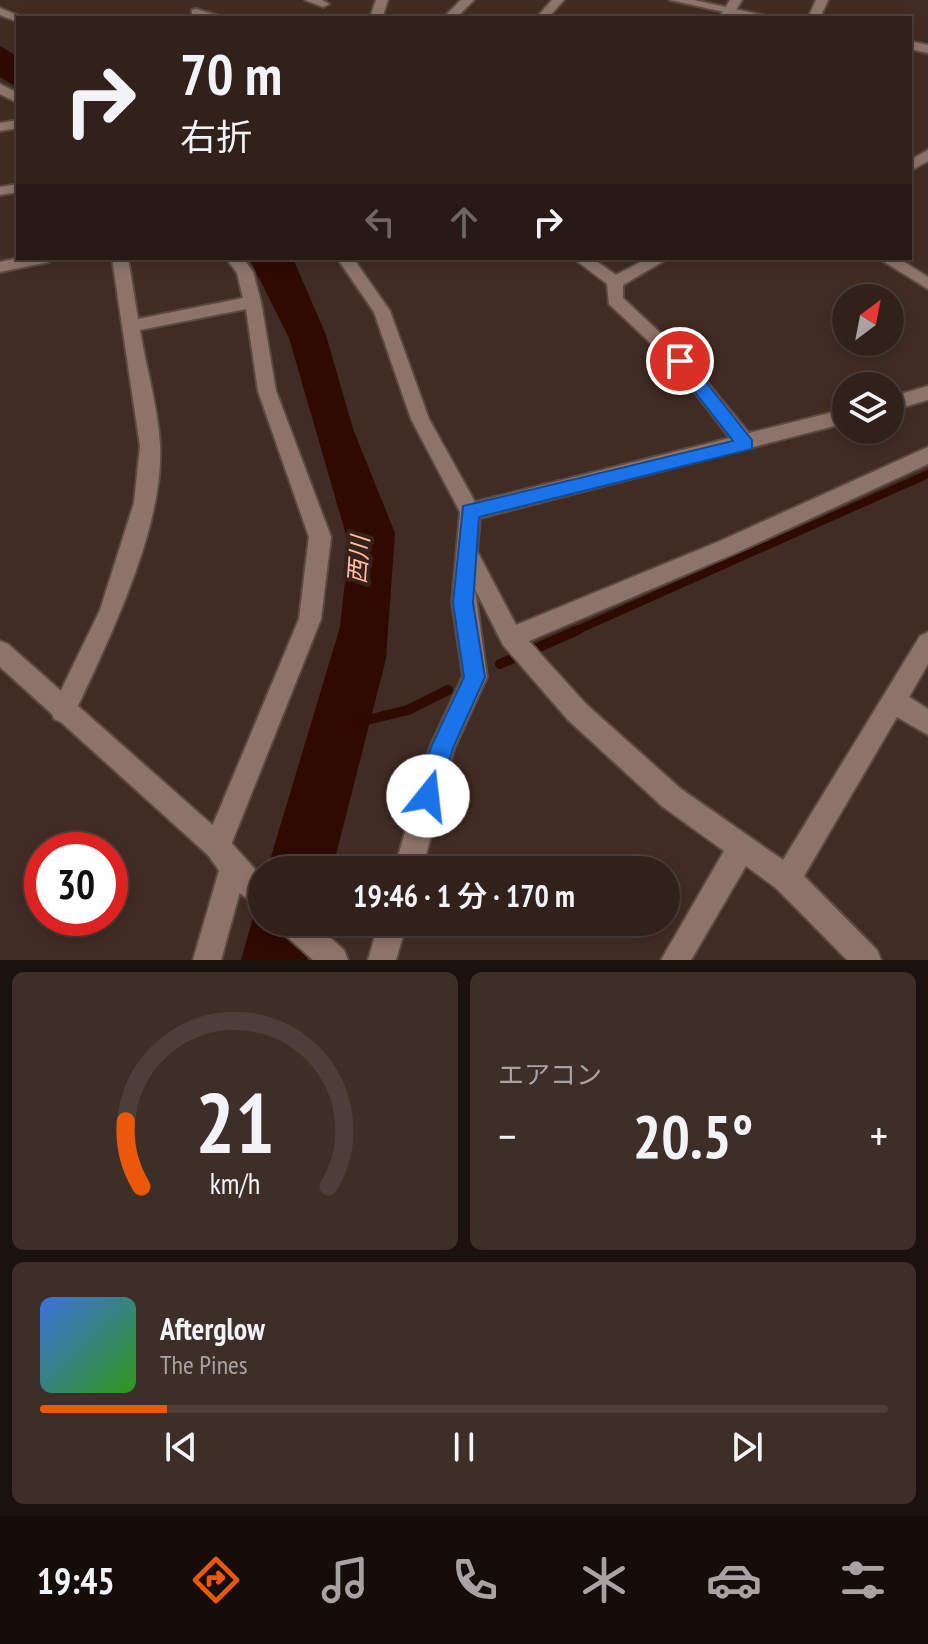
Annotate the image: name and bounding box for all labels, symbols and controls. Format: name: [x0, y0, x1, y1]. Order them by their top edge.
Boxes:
text: 70 m: [180, 38, 282, 110]
icon: right: [48, 48, 152, 152]
text: 右折: [180, 113, 252, 160]
icon: left: [358, 200, 402, 244]
icon: ahead: [442, 200, 486, 244]
icon: right: [526, 200, 570, 244]
north arrow: [832, 284, 904, 356]
map controls: [832, 284, 904, 444]
pin: [646, 327, 714, 395]
icon: arrive: [658, 339, 702, 383]
button: layers: [832, 372, 904, 444]
water label: 西川: [341, 532, 376, 585]
position arrow: [386, 754, 470, 838]
speed limit sign: 30: [24, 832, 128, 936]
text: 19:46 · 1 分 · 170 m: [353, 876, 575, 915]
text: エアコン: [498, 1058, 602, 1091]
text: 21: [195, 1068, 275, 1176]
text: 20.5°: [633, 1097, 753, 1175]
text: −: [498, 1107, 516, 1164]
text: +: [870, 1107, 888, 1164]
text: km/h: [210, 1165, 260, 1202]
text: Afterglow: [160, 1309, 265, 1348]
text: The Pines: [160, 1348, 248, 1381]
icon: previous: [159, 1425, 203, 1469]
icon: pause: [442, 1425, 486, 1469]
icon: next: [725, 1425, 769, 1469]
icon: directions: [188, 1552, 244, 1608]
icon: music: [317, 1552, 373, 1608]
icon: phone: [447, 1552, 503, 1608]
icon: climate: [576, 1552, 632, 1608]
icon: car: [706, 1552, 762, 1608]
icon: filters: [835, 1552, 891, 1608]
text: 19:45: [37, 1557, 115, 1604]

